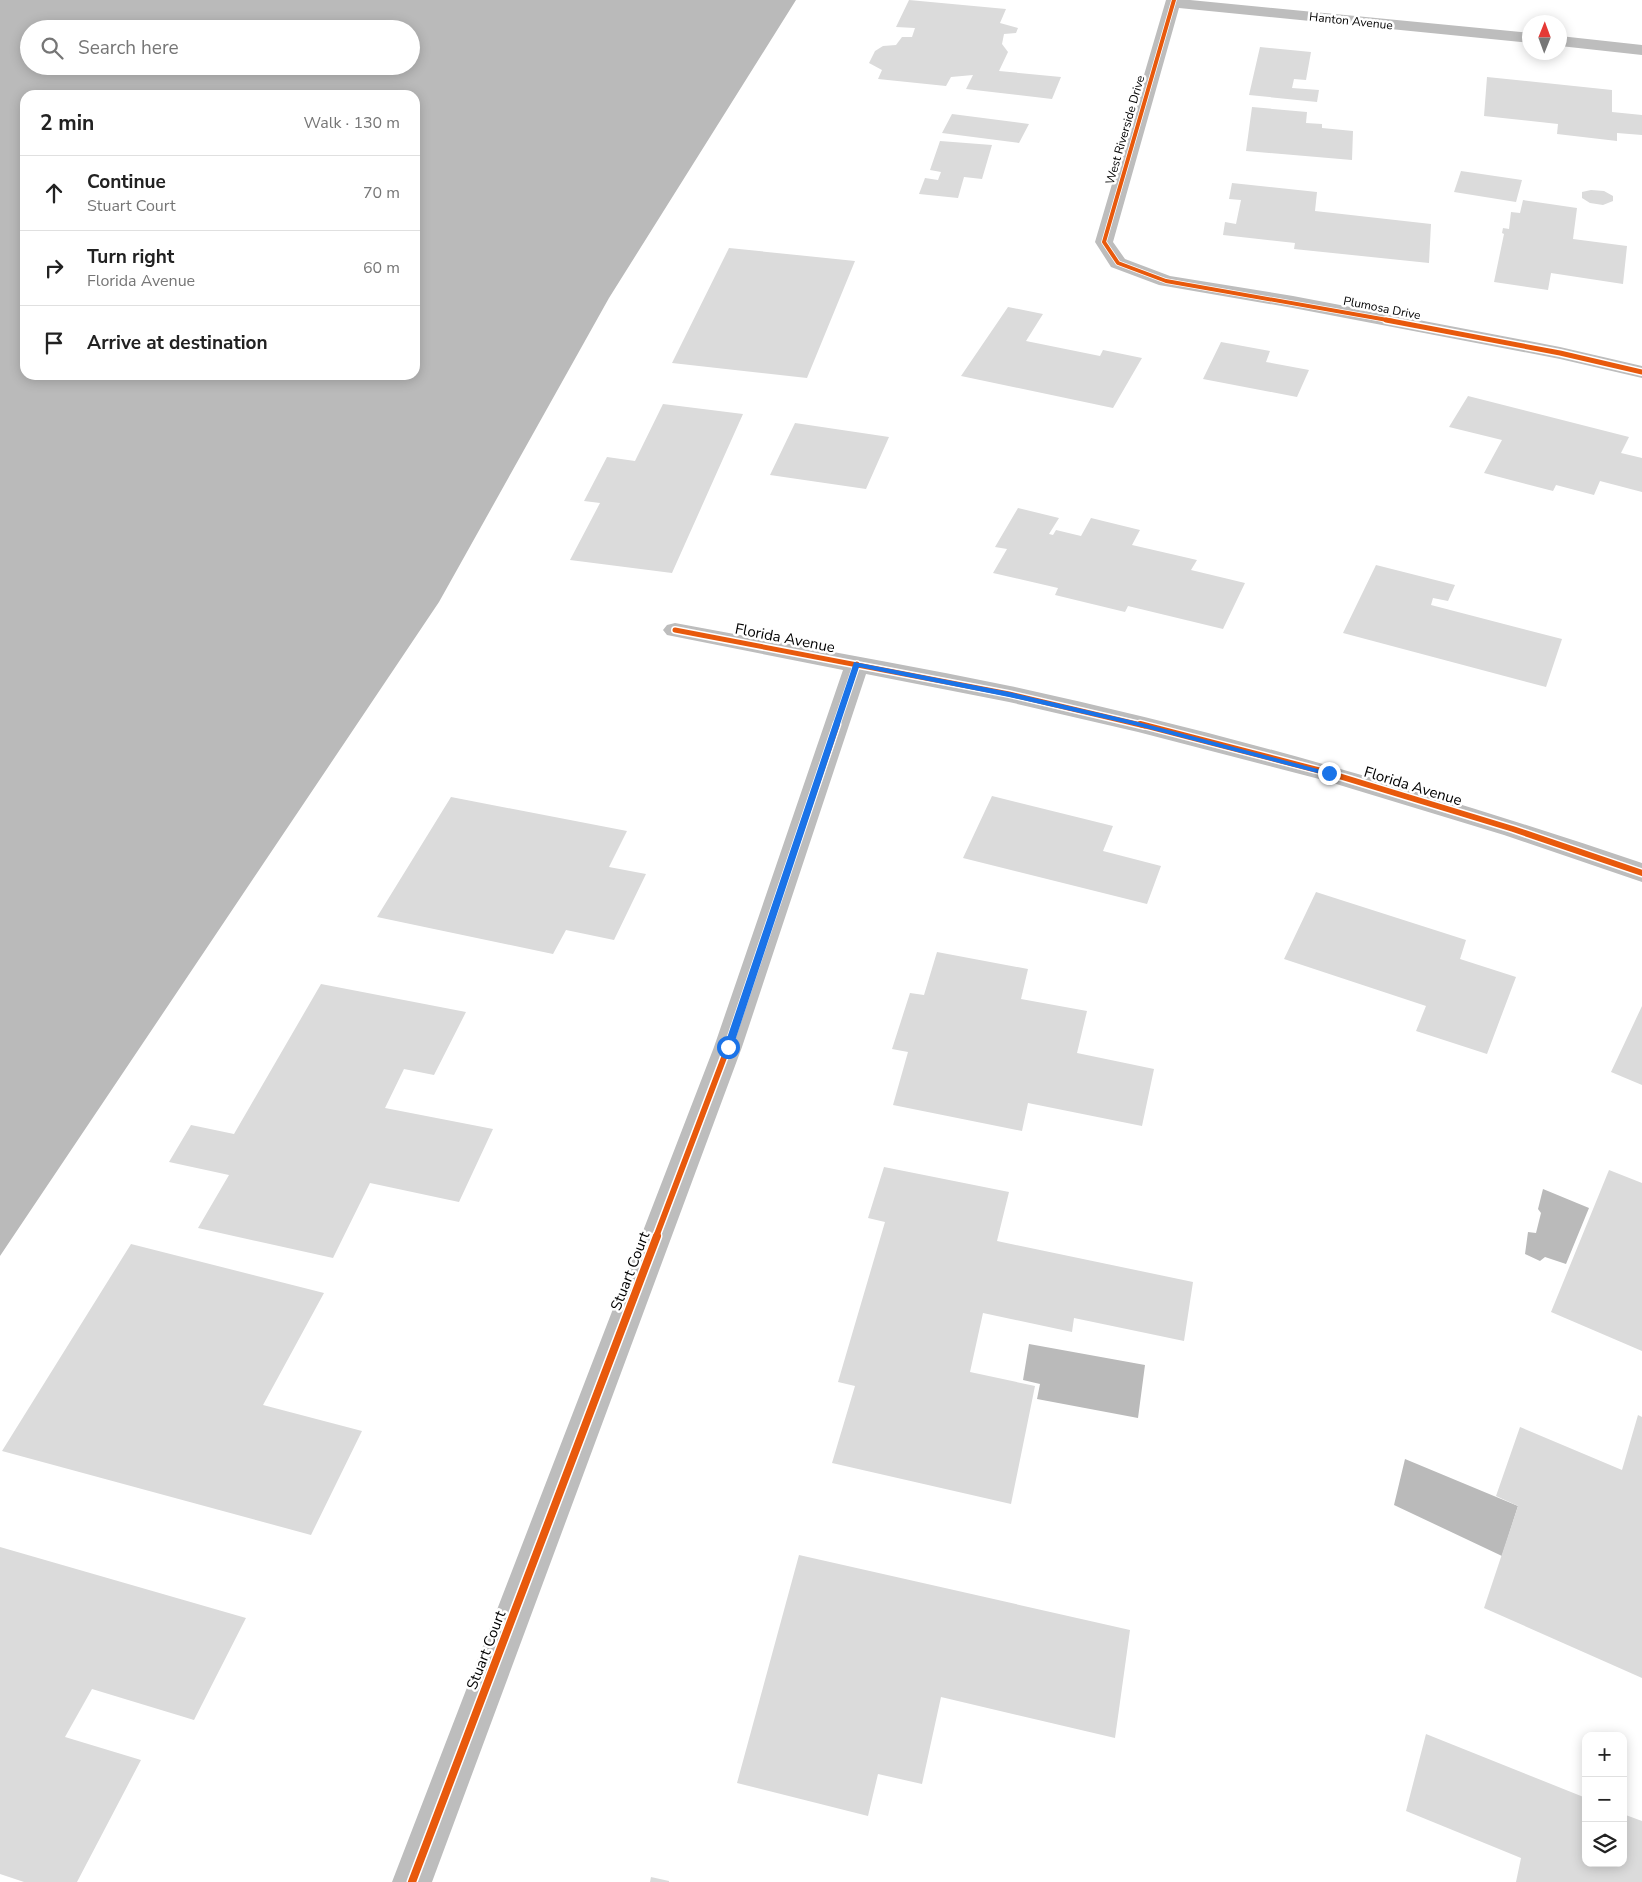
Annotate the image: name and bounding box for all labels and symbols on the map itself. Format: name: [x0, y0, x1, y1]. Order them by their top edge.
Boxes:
street label: Hanton Avenue: [1308, 9, 1394, 33]
north arrow: [1522, 15, 1567, 60]
street label: West Riverside Drive: [1102, 74, 1148, 186]
street label: Plumosa Drive: [1342, 293, 1422, 323]
street label: Florida Avenue: [733, 619, 837, 657]
route end: [1318, 762, 1341, 785]
street label: Florida Avenue: [1362, 762, 1464, 810]
route start: [717, 1036, 740, 1059]
street label: Stuart Court: [606, 1228, 654, 1313]
street label: Stuart Court: [462, 1607, 510, 1692]

